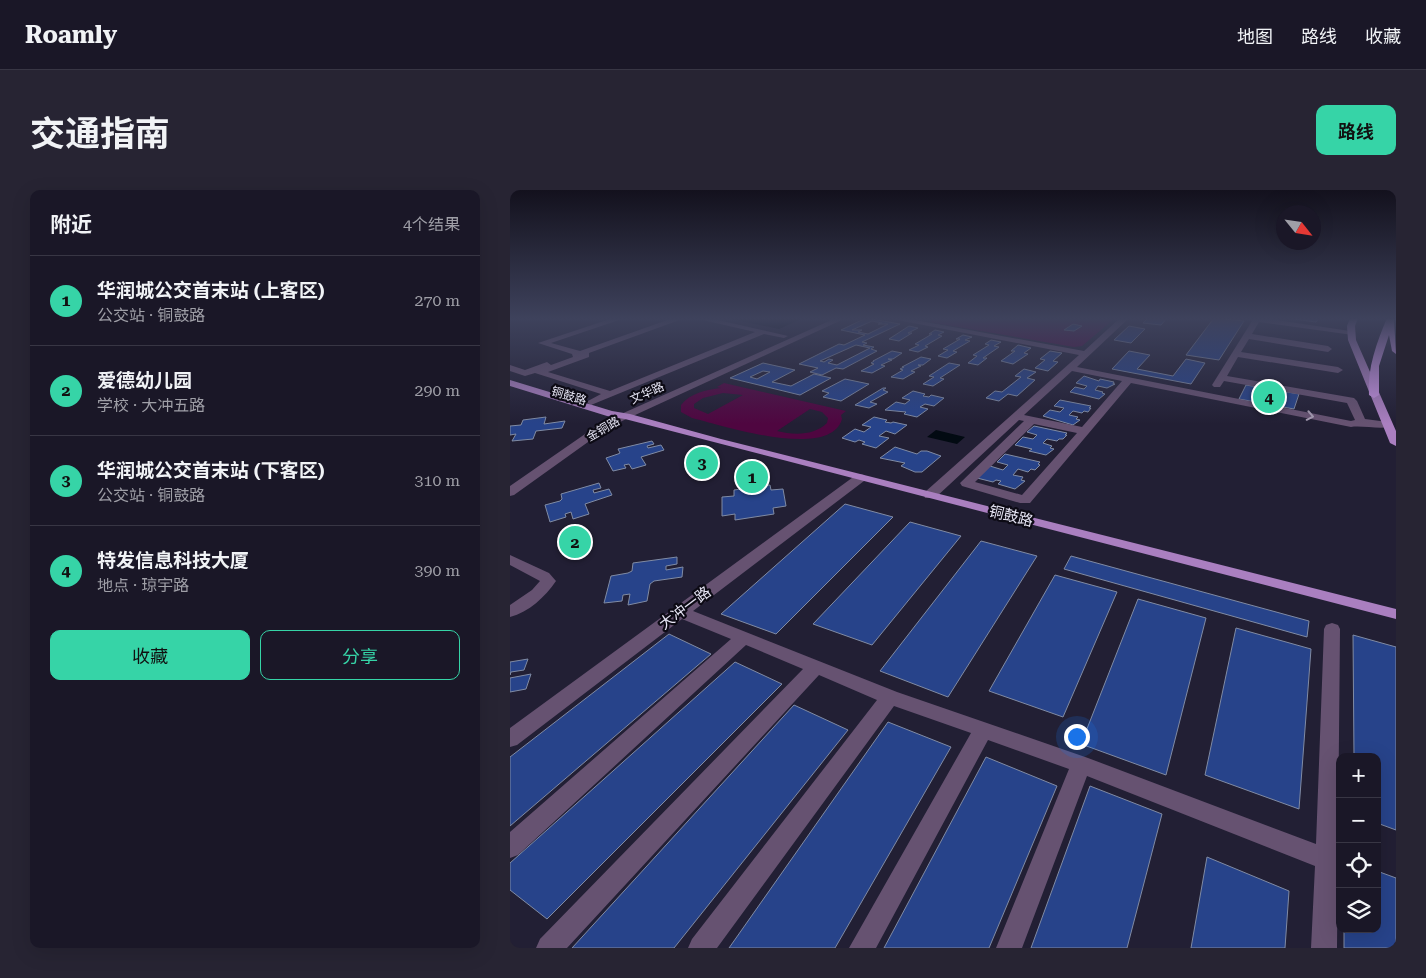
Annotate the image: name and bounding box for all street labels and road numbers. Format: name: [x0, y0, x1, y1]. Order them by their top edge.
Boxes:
street label: 文华路: [628, 379, 666, 407]
street label: 铜鼓路: [550, 384, 588, 408]
street label: 金铜路: [584, 414, 622, 444]
street label: 铜鼓路: [987, 502, 1035, 530]
street label: 大冲一路: [656, 583, 714, 633]

